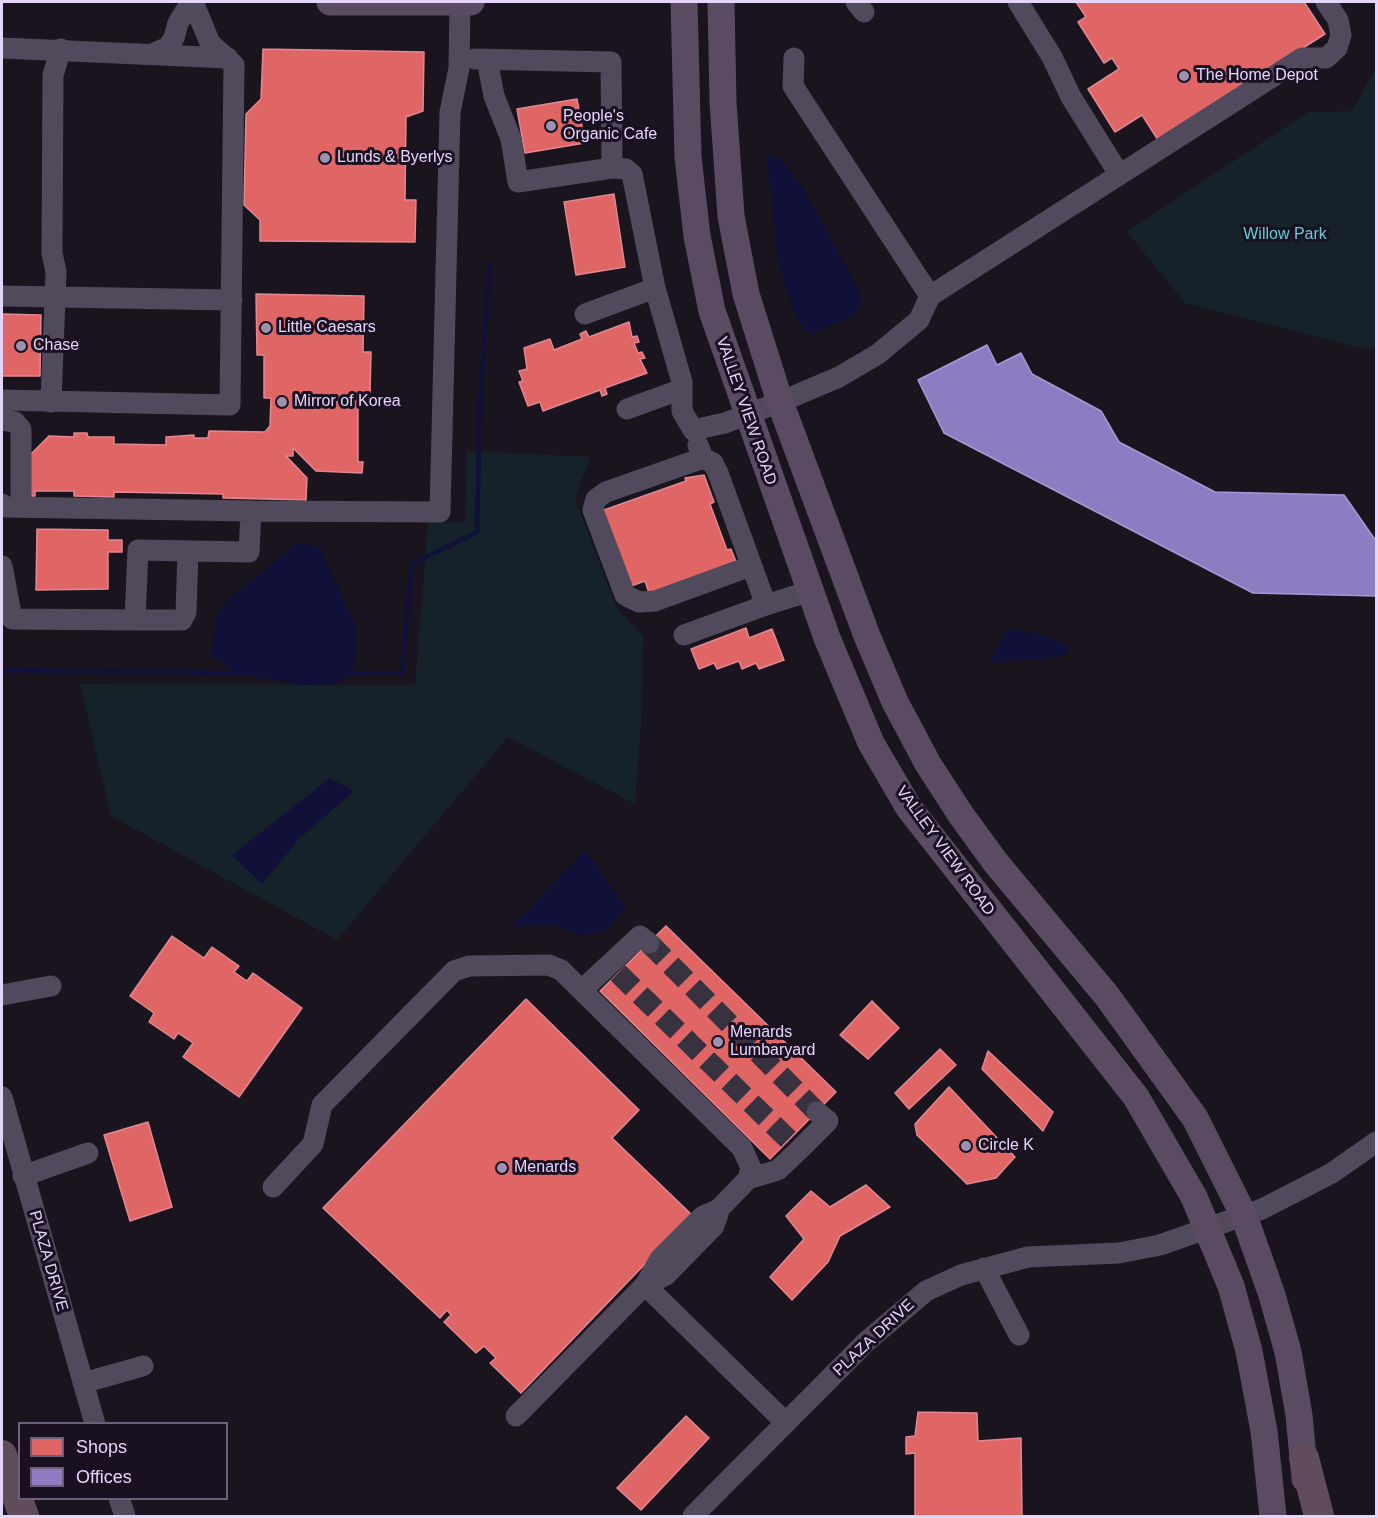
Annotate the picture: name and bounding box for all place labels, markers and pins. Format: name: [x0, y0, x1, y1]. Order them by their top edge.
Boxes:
place label: The Home Depot: [1196, 66, 1318, 86]
marker: The Home Depot: [1177, 69, 1191, 83]
place label: People's Organic Cafe: [563, 107, 657, 145]
marker: People's Organic Cafe: [544, 119, 558, 133]
place label: Lunds & Byerlys: [337, 148, 453, 168]
marker: Lunds & Byerlys: [318, 151, 332, 165]
place label: Little Caesars: [278, 318, 376, 338]
marker: Little Caesars: [259, 321, 273, 335]
place label: Chase: [33, 336, 79, 356]
marker: Chase: [14, 339, 28, 353]
place label: Mirror of Korea: [294, 392, 401, 412]
marker: Mirror of Korea: [275, 395, 289, 409]
place label: Menards Lumbaryard: [730, 1023, 815, 1061]
marker: Menards Lumbaryard: [711, 1035, 725, 1049]
place label: Circle K: [978, 1136, 1034, 1156]
marker: Circle K: [959, 1139, 973, 1153]
place label: Menards: [514, 1158, 576, 1178]
marker: Menards: [495, 1161, 509, 1175]

